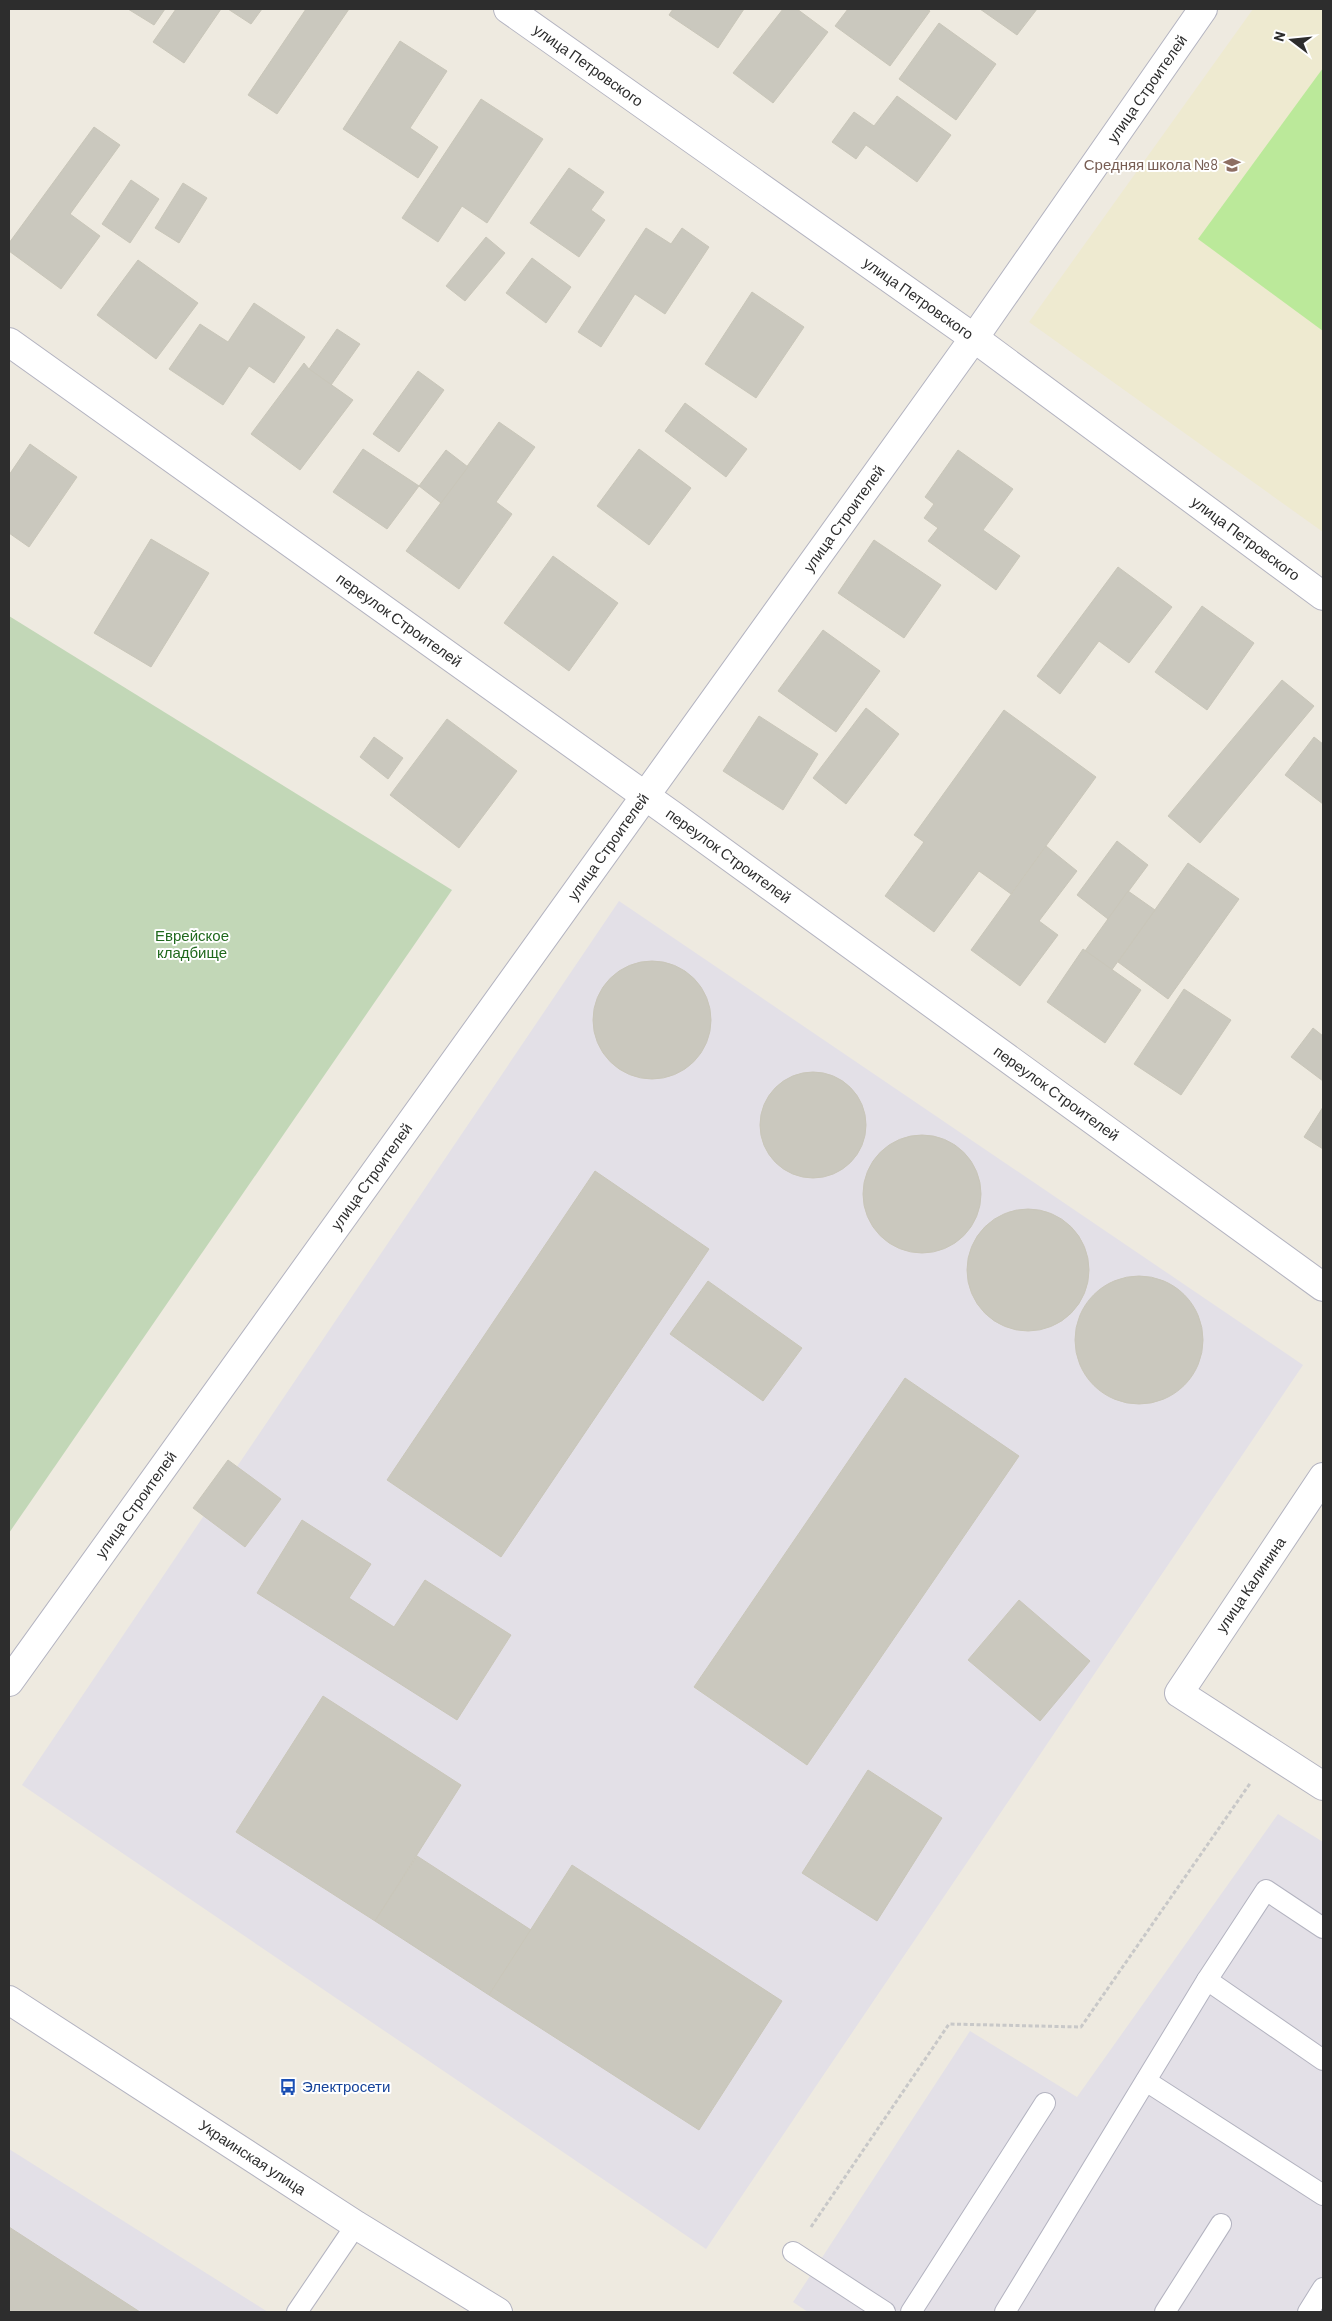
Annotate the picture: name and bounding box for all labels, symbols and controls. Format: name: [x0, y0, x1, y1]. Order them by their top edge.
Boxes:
north arrow: [1267, 15, 1317, 65]
street label: улица Петровского: [530, 20, 647, 110]
text: N: [1270, 29, 1288, 43]
street label: улица Строителей: [1103, 31, 1190, 146]
place label: Средняя школа №8: [1084, 155, 1218, 173]
school or university icon: Средняя школа №8: [1222, 155, 1242, 175]
street label: улица Петровского: [860, 253, 977, 343]
street label: улица Строителей: [799, 461, 888, 575]
street label: улица Петровского: [1188, 492, 1304, 584]
street label: переулок Строителей: [333, 569, 466, 670]
street label: улица Строителей: [563, 789, 652, 903]
street label: переулок Строителей: [663, 804, 795, 906]
park label: Еврейское кладбище: [155, 926, 229, 961]
street label: переулок Строителей: [991, 1041, 1123, 1144]
street label: улица Строителей: [327, 1119, 415, 1233]
street label: улица Строителей: [91, 1447, 180, 1561]
street label: улица Калинина: [1211, 1533, 1289, 1636]
bus stop icon: Электросети: [278, 2077, 298, 2097]
place label: Электросети: [302, 2077, 390, 2095]
street label: Украинская улица: [196, 2116, 310, 2199]

